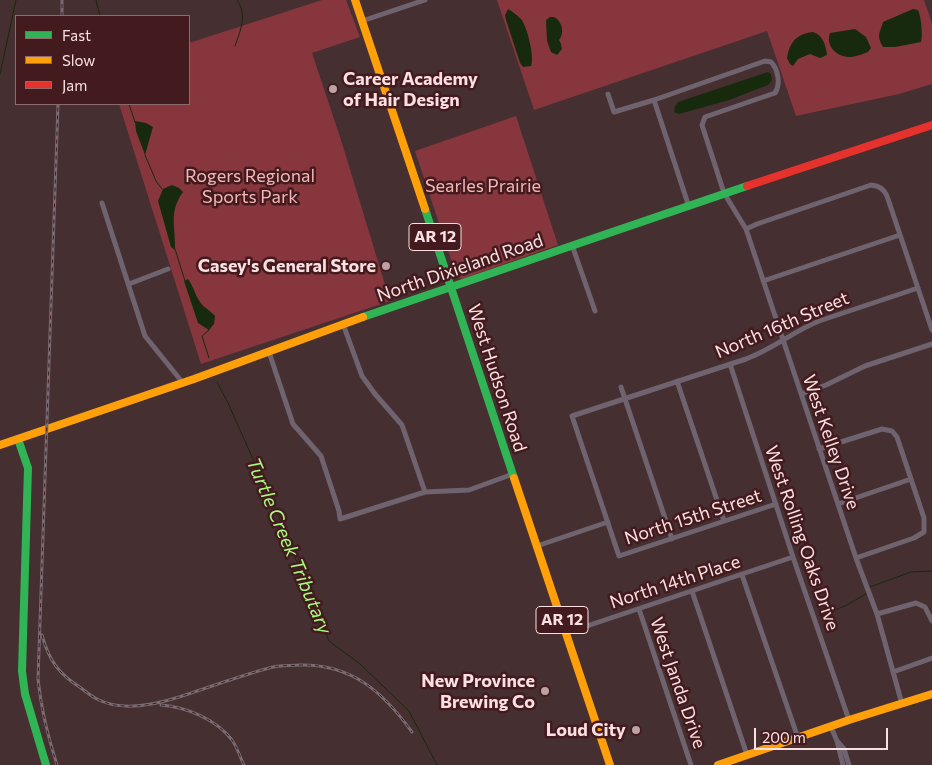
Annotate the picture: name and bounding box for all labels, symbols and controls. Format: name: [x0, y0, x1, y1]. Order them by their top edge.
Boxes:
legend: [15, 15, 190, 105]
text: Fast: [62, 26, 91, 44]
text: Slow: [62, 51, 95, 69]
place label: Career Academy of Hair Design: [343, 68, 478, 110]
text: Jam: [62, 76, 87, 94]
marker: Career Academy of Hair Design: [327, 83, 339, 95]
park label: Rogers Regional Sports Park: [185, 165, 315, 208]
park label: Searles Prairie: [425, 175, 541, 197]
road number: AR 12: [409, 223, 461, 250]
street label: North Dixieland Road: [374, 229, 546, 307]
place label: Casey's General Store: [198, 255, 376, 277]
marker: Casey's General Store: [380, 260, 392, 272]
street label: North 16th Street: [712, 287, 852, 363]
street label: West Hudson Road: [463, 301, 531, 455]
street label: West Kelley Drive: [798, 372, 864, 512]
street label: West Rolling Oaks Drive: [760, 443, 844, 633]
water label: Turtle Creek Tributary: [242, 454, 336, 638]
street label: North 15th Street: [622, 485, 764, 549]
street label: North 14th Place: [607, 551, 743, 613]
road number: AR 12: [536, 606, 588, 634]
street label: West Janda Drive: [645, 615, 711, 751]
place label: New Province Brewing Co: [421, 670, 535, 712]
marker: New Province Brewing Co: [539, 685, 551, 697]
scale bar: [757, 718, 891, 750]
place label: Loud City: [546, 719, 626, 741]
marker: Loud City: [630, 724, 642, 736]
text: 200 m: [762, 728, 806, 746]

